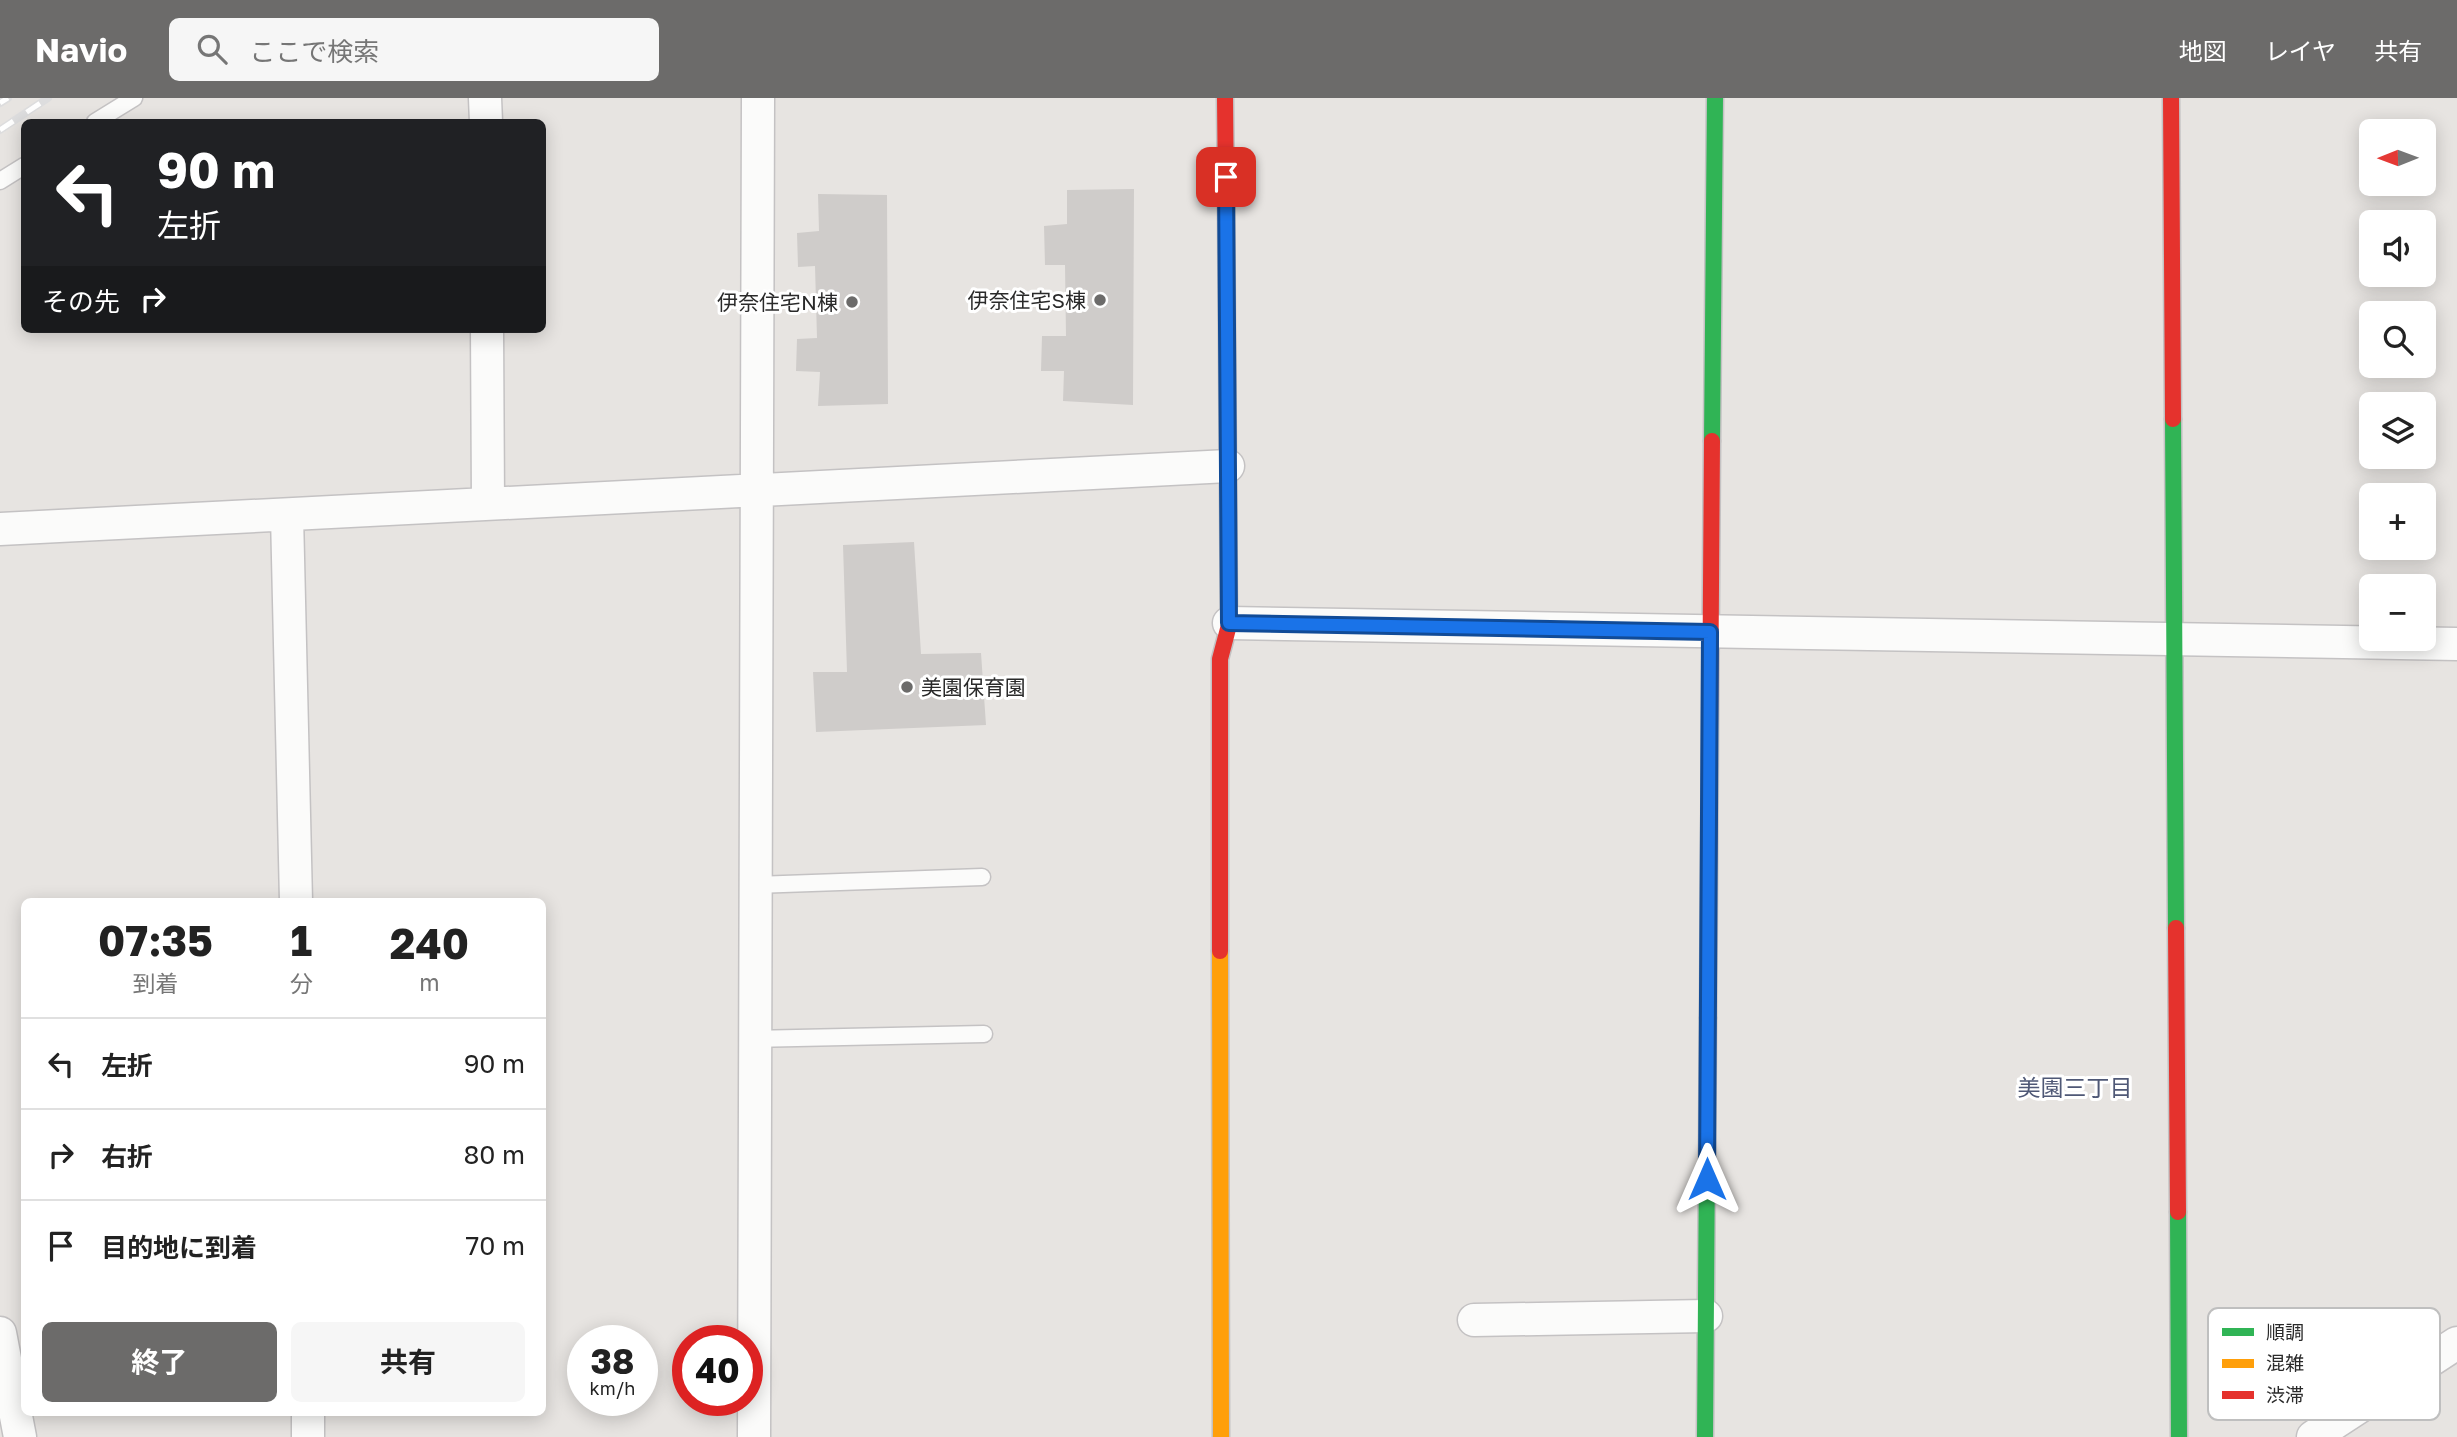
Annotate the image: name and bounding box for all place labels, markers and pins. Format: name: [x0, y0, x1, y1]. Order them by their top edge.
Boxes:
pin: [1196, 147, 1256, 207]
place label: 伊奈住宅S棟: [968, 287, 1086, 313]
place label: 伊奈住宅N棟: [717, 289, 838, 315]
marker: 伊奈住宅S棟: [1092, 292, 1108, 308]
marker: 伊奈住宅N棟: [844, 294, 860, 310]
place label: 美園保育園: [921, 674, 1026, 700]
marker: 美園保育園: [899, 679, 915, 695]

